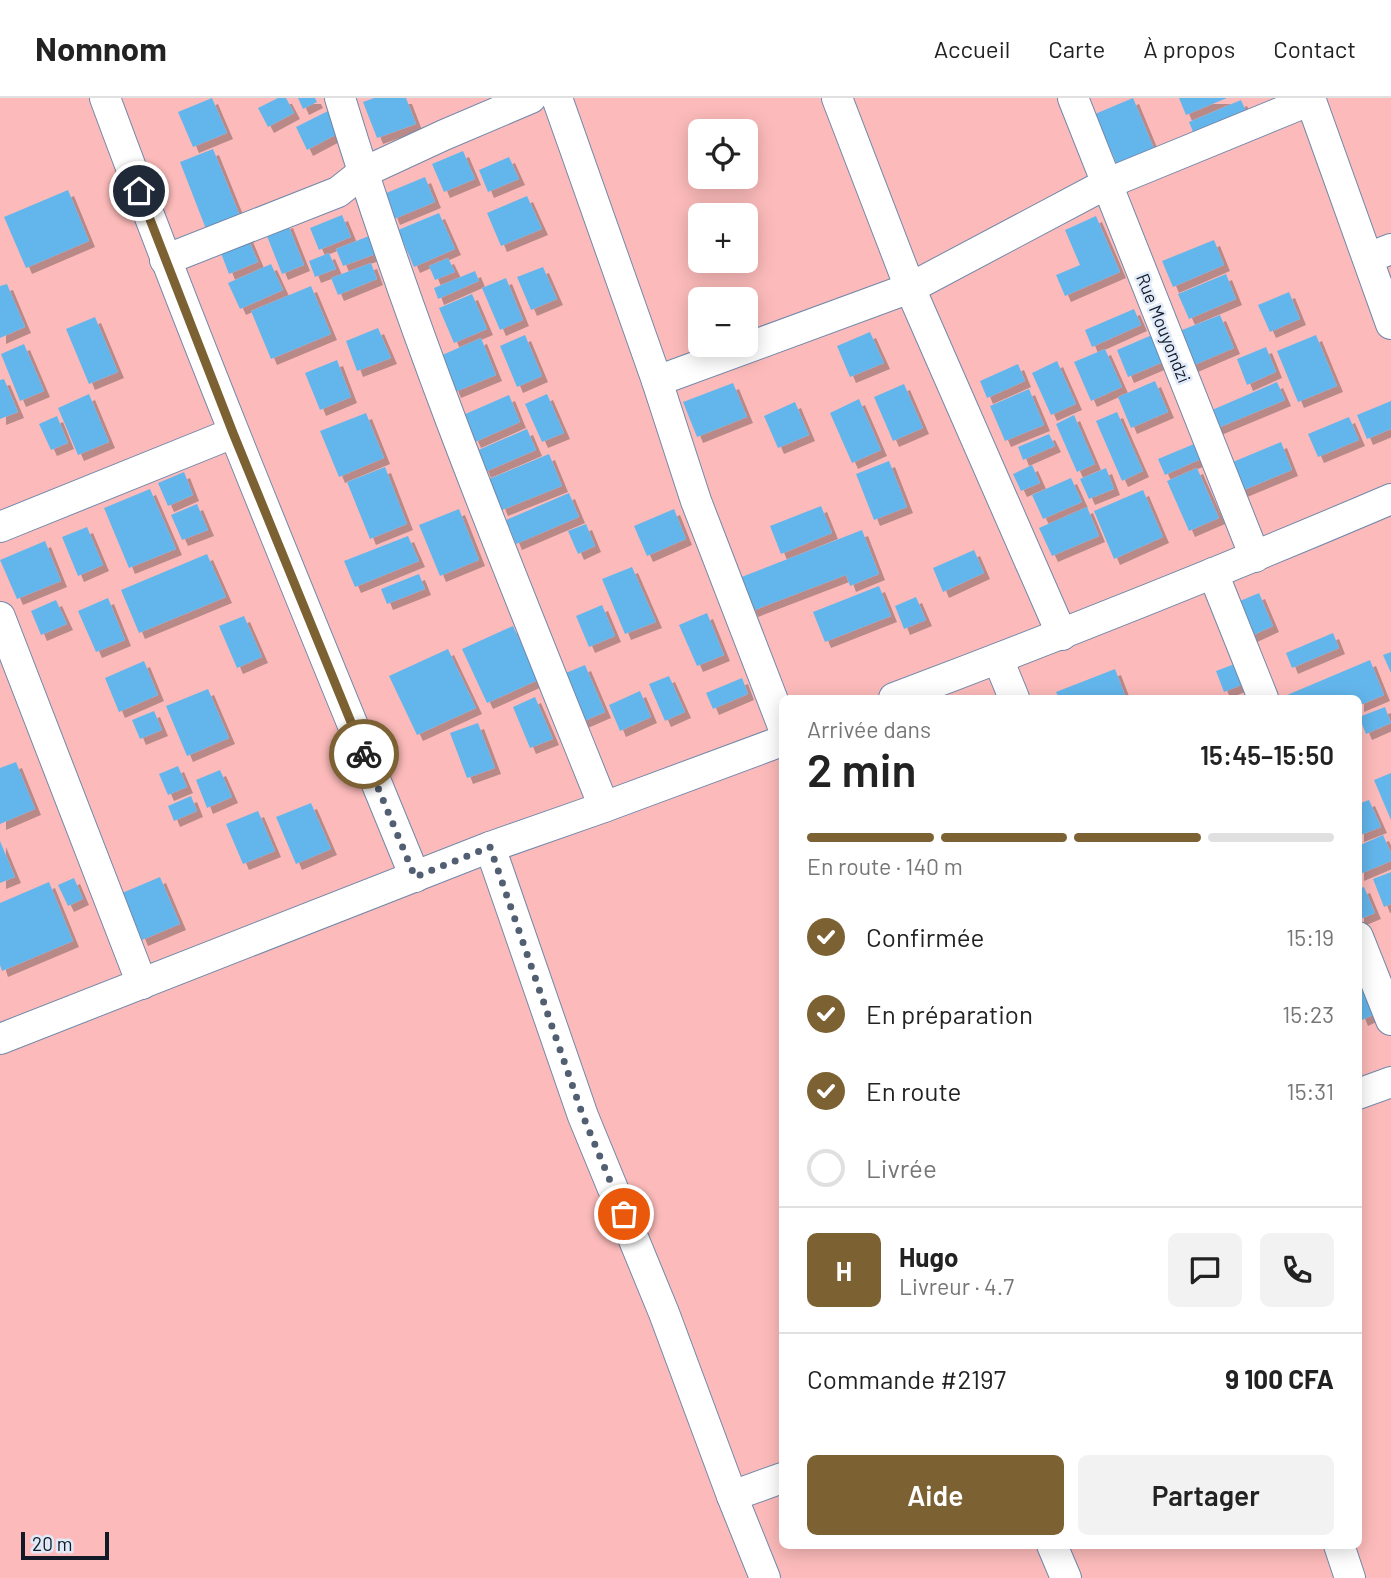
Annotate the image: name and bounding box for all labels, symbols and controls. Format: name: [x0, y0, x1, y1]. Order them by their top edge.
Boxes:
text: Nomnom: [35, 28, 167, 68]
text: Accueil: [934, 34, 1010, 63]
text: Carte: [1048, 34, 1105, 63]
text: À propos: [1143, 34, 1235, 63]
text: Contact: [1273, 34, 1356, 63]
map controls: [688, 119, 758, 357]
button: locate: [688, 119, 758, 189]
pin: [109, 161, 169, 221]
icon: home: [120, 172, 158, 210]
button: +: [688, 203, 758, 273]
street label: Rue Mouyondzi: [1132, 270, 1196, 386]
button: −: [688, 287, 758, 357]
text: Arrivée dans: [807, 715, 931, 743]
courier: [329, 719, 399, 789]
icon: bike: [345, 735, 383, 773]
text: 15:45–15:50: [1200, 739, 1334, 770]
text: 2 min: [807, 741, 916, 796]
text: En route · 140 m: [807, 852, 963, 880]
icon: check: [807, 918, 845, 956]
text: Confirmée: [866, 921, 984, 952]
text: 15:19: [1286, 923, 1334, 951]
icon: check: [807, 995, 845, 1033]
text: En préparation: [866, 998, 1033, 1029]
text: 15:23: [1282, 1000, 1334, 1028]
icon: check: [807, 1072, 845, 1110]
text: En route: [866, 1075, 961, 1106]
text: 15:31: [1287, 1077, 1334, 1105]
text: Livrée: [866, 1152, 937, 1183]
pin: [594, 1184, 654, 1244]
icon: bag: [605, 1195, 643, 1233]
button: chat: [1168, 1233, 1242, 1307]
button: phone: [1260, 1233, 1334, 1307]
text: Hugo: [899, 1241, 958, 1272]
text: H: [836, 1255, 852, 1286]
text: Livreur · 4.7: [899, 1272, 1014, 1300]
text: Commande #2197: [807, 1363, 1006, 1394]
text: 9 100 CFA: [1225, 1363, 1334, 1394]
button: Aide: [807, 1455, 1064, 1535]
button: Partager: [1078, 1455, 1334, 1535]
scale bar: [21, 1529, 108, 1561]
text: 20 m: [32, 1532, 72, 1555]

